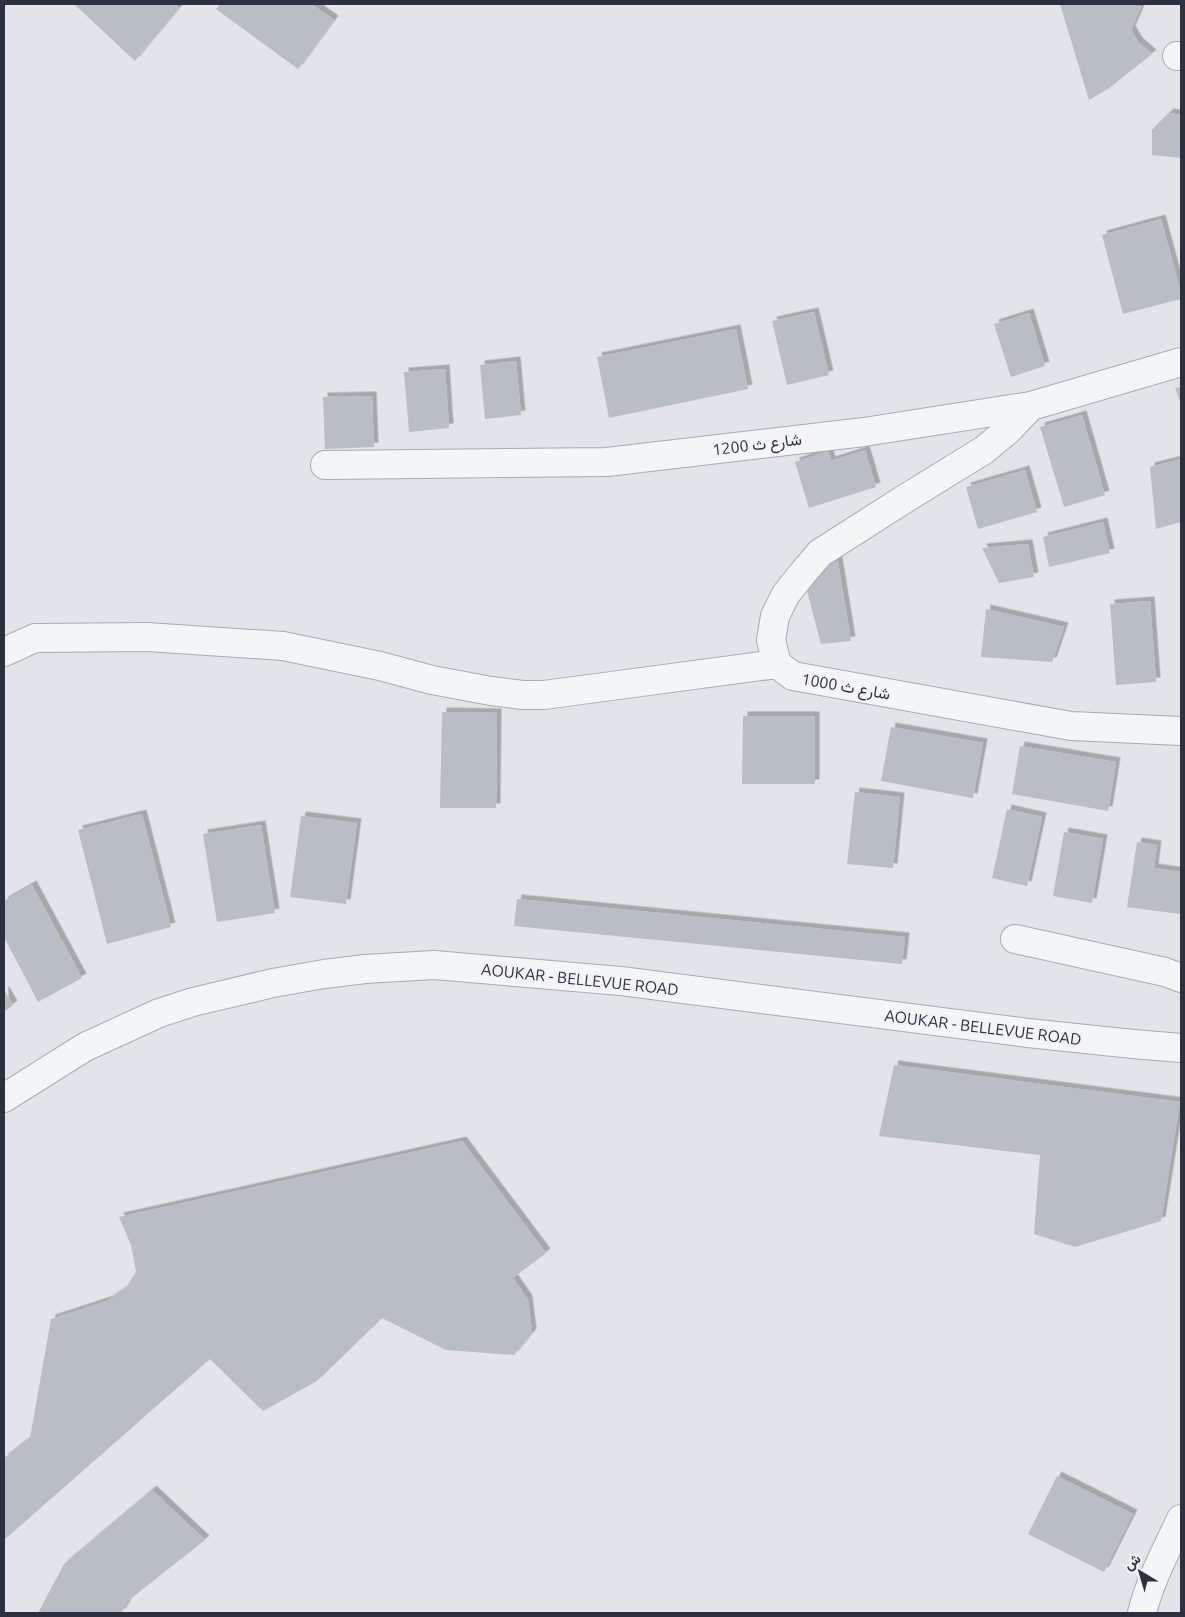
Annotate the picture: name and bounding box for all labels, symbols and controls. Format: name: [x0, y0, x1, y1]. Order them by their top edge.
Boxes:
street label: شارع ث 1200: [711, 430, 803, 461]
street label: شارع ث 1000: [800, 669, 892, 706]
street label: AOUKAR - BELLEVUE ROAD: [480, 960, 680, 998]
street label: AOUKAR - BELLEVUE ROAD: [884, 1006, 1082, 1048]
north arrow: [1115, 1547, 1165, 1597]
text: ش: [1120, 1550, 1144, 1574]

